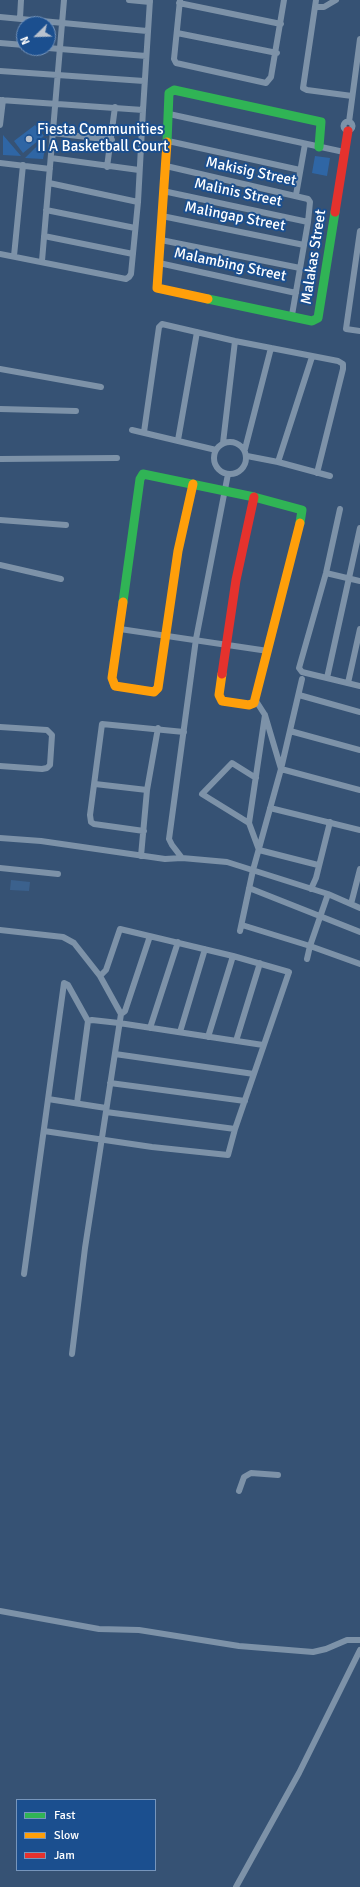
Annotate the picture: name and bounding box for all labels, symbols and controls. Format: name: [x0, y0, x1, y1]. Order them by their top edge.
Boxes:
north arrow: [16, 16, 56, 56]
text: N: [18, 34, 33, 47]
place label: Fiesta Communities II A Basketball Court: [37, 121, 168, 156]
marker: Fiesta Communities II A Basketball Court: [24, 134, 34, 144]
street label: Makisig Street: [204, 154, 298, 190]
street label: Malinis Street: [192, 175, 284, 211]
street label: Malingap Street: [183, 198, 287, 236]
street label: Malakas Street: [298, 208, 330, 306]
street label: Malambing Street: [172, 244, 288, 286]
legend: [16, 1799, 156, 1871]
text: Fast: [54, 1808, 75, 1823]
text: Slow: [54, 1828, 79, 1843]
text: Jam: [54, 1848, 75, 1863]

